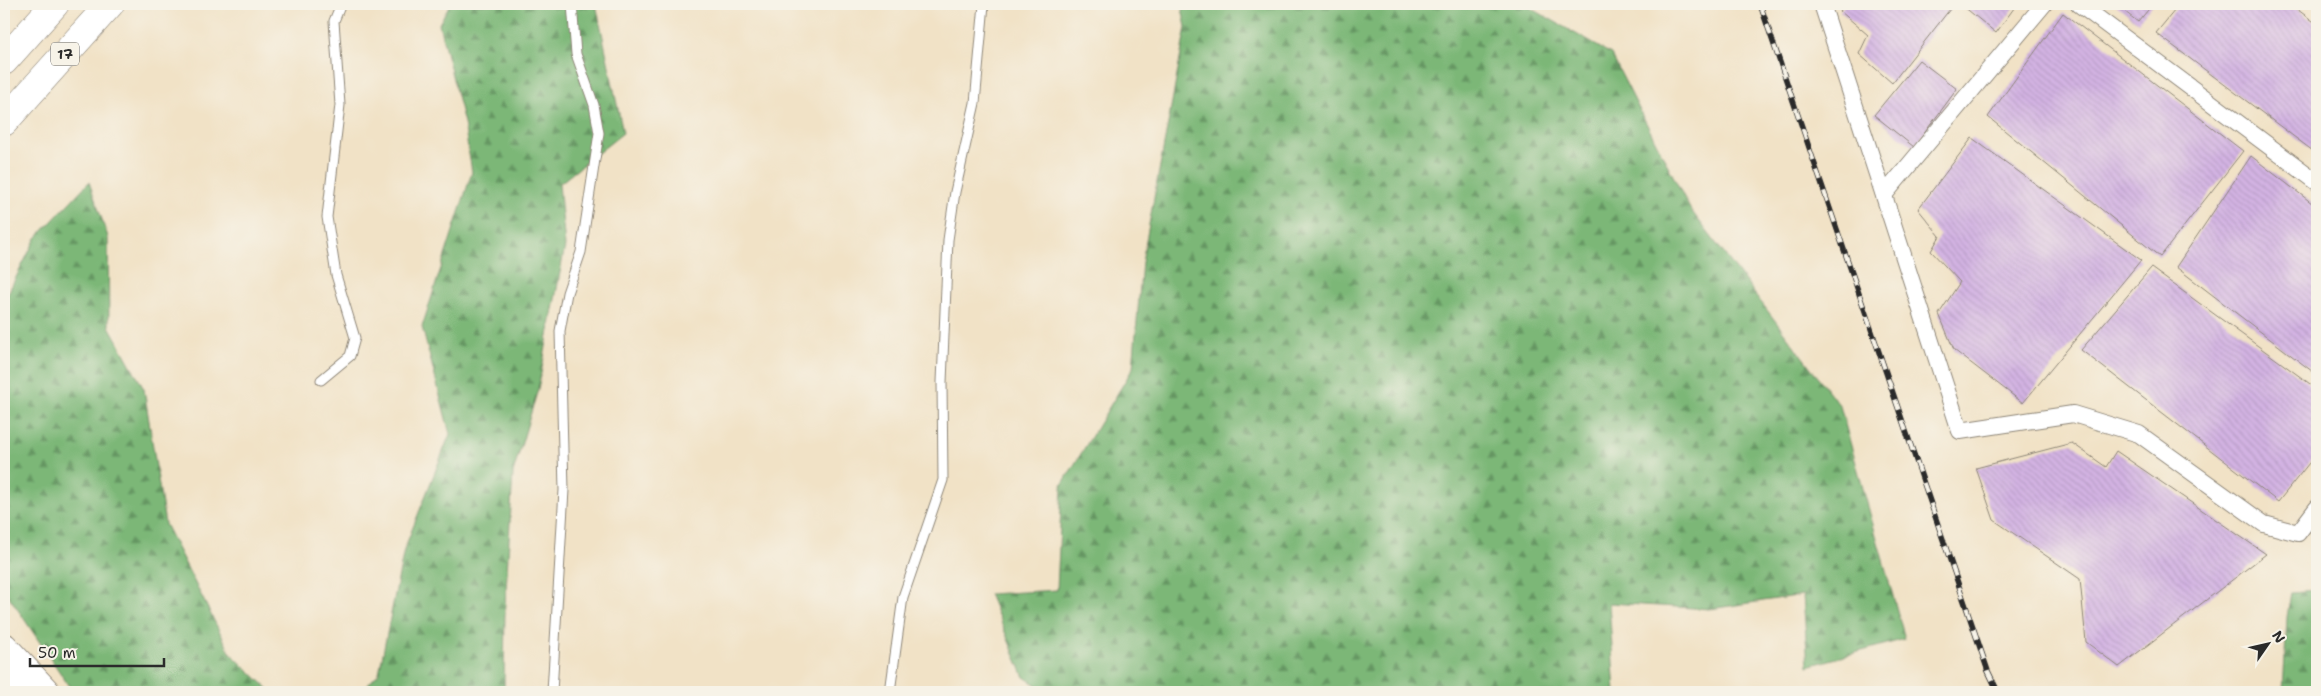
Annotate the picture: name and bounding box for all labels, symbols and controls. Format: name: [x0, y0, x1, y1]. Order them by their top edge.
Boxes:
road number: 17: [51, 42, 79, 66]
north arrow: [2244, 618, 2294, 668]
text: N: [2268, 627, 2289, 646]
scale bar: [30, 636, 164, 668]
text: 50 m: [38, 643, 76, 663]

